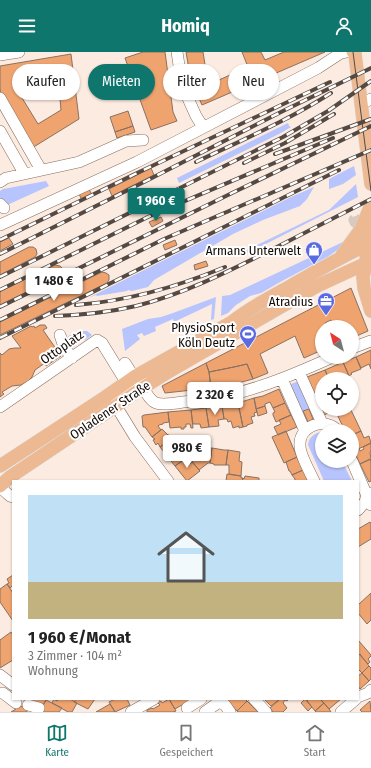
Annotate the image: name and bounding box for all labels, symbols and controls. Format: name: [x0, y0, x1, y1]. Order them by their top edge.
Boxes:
icon: menu: [16, 15, 38, 37]
text: Homiq: [161, 15, 210, 37]
icon: person: [333, 15, 355, 37]
chip: Kaufen: [12, 64, 80, 100]
chip: Mieten: [88, 64, 155, 100]
chip: Filter: [163, 64, 220, 100]
chip: Neu: [228, 64, 279, 100]
pin: 1 960 €: [119, 188, 193, 222]
text: 1 960 €: [137, 193, 175, 208]
shop icon: Armans Unterwelt: [304, 240, 324, 265]
place label: Armans Unterwelt: [206, 243, 302, 258]
pin: 1 480 €: [17, 268, 91, 302]
text: 1 480 €: [35, 273, 73, 288]
office icon: Atradius: [316, 291, 336, 316]
place label: Atradius: [269, 294, 313, 309]
place label: PhysioSport Köln Deutz: [171, 320, 236, 350]
north arrow: [315, 320, 359, 364]
map controls: [315, 320, 359, 468]
sports icon: PhysioSport Köln Deutz: [238, 324, 258, 349]
street label: Ottoplatz: [37, 327, 87, 367]
button: locate: [315, 372, 359, 416]
street label: Opladener Straße: [67, 378, 153, 442]
pin: 2 320 €: [178, 382, 252, 416]
text: 2 320 €: [196, 387, 234, 402]
button: layers: [315, 424, 359, 468]
pin: 980 €: [159, 435, 215, 469]
text: 980 €: [172, 440, 202, 455]
icon: home: [150, 521, 222, 593]
text: 1 960 €/Monat: [28, 627, 131, 648]
text: 3 Zimmer · 104 m²: [28, 648, 122, 663]
text: Wohnung: [28, 663, 78, 678]
tab: Karte: [45, 722, 69, 759]
tab: Gespeichert: [159, 722, 213, 759]
tab: Start: [304, 722, 326, 759]

